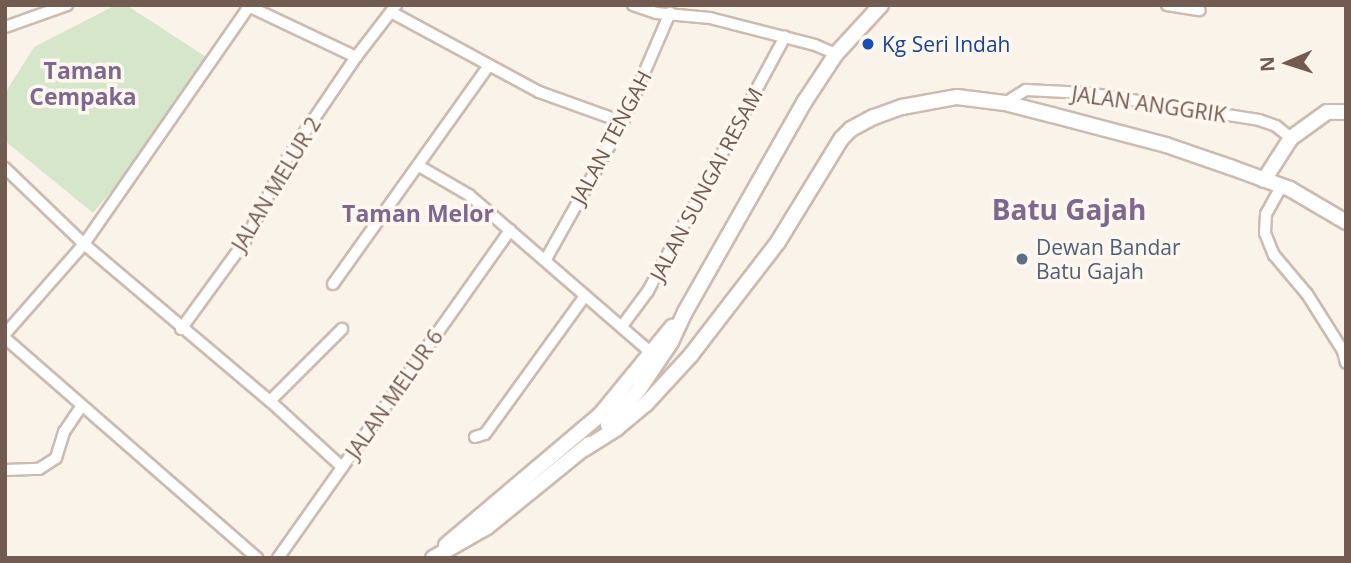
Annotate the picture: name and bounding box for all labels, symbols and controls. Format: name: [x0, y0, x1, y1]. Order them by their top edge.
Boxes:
north arrow: [1253, 28, 1323, 98]
place label: Kg Seri Indah: [882, 31, 1011, 57]
marker: Kg Seri Indah: [860, 36, 876, 52]
district label: Taman Cempaka: [29, 56, 137, 110]
text: N: [1254, 56, 1280, 73]
street label: JALAN TENGAH: [565, 66, 657, 208]
street label: JALAN ANGGRIK: [1070, 81, 1228, 127]
street label: JALAN SUNGAI RESAM: [644, 83, 768, 285]
street label: JALAN MELUR 2: [226, 113, 326, 255]
district label: Batu Gajah: [992, 192, 1146, 226]
district label: Taman Melor: [342, 199, 494, 227]
place label: Dewan Bandar Batu Gajah: [1036, 234, 1181, 284]
marker: Dewan Bandar Batu Gajah: [1014, 251, 1030, 267]
street label: JALAN MELUR 6: [340, 325, 448, 463]

